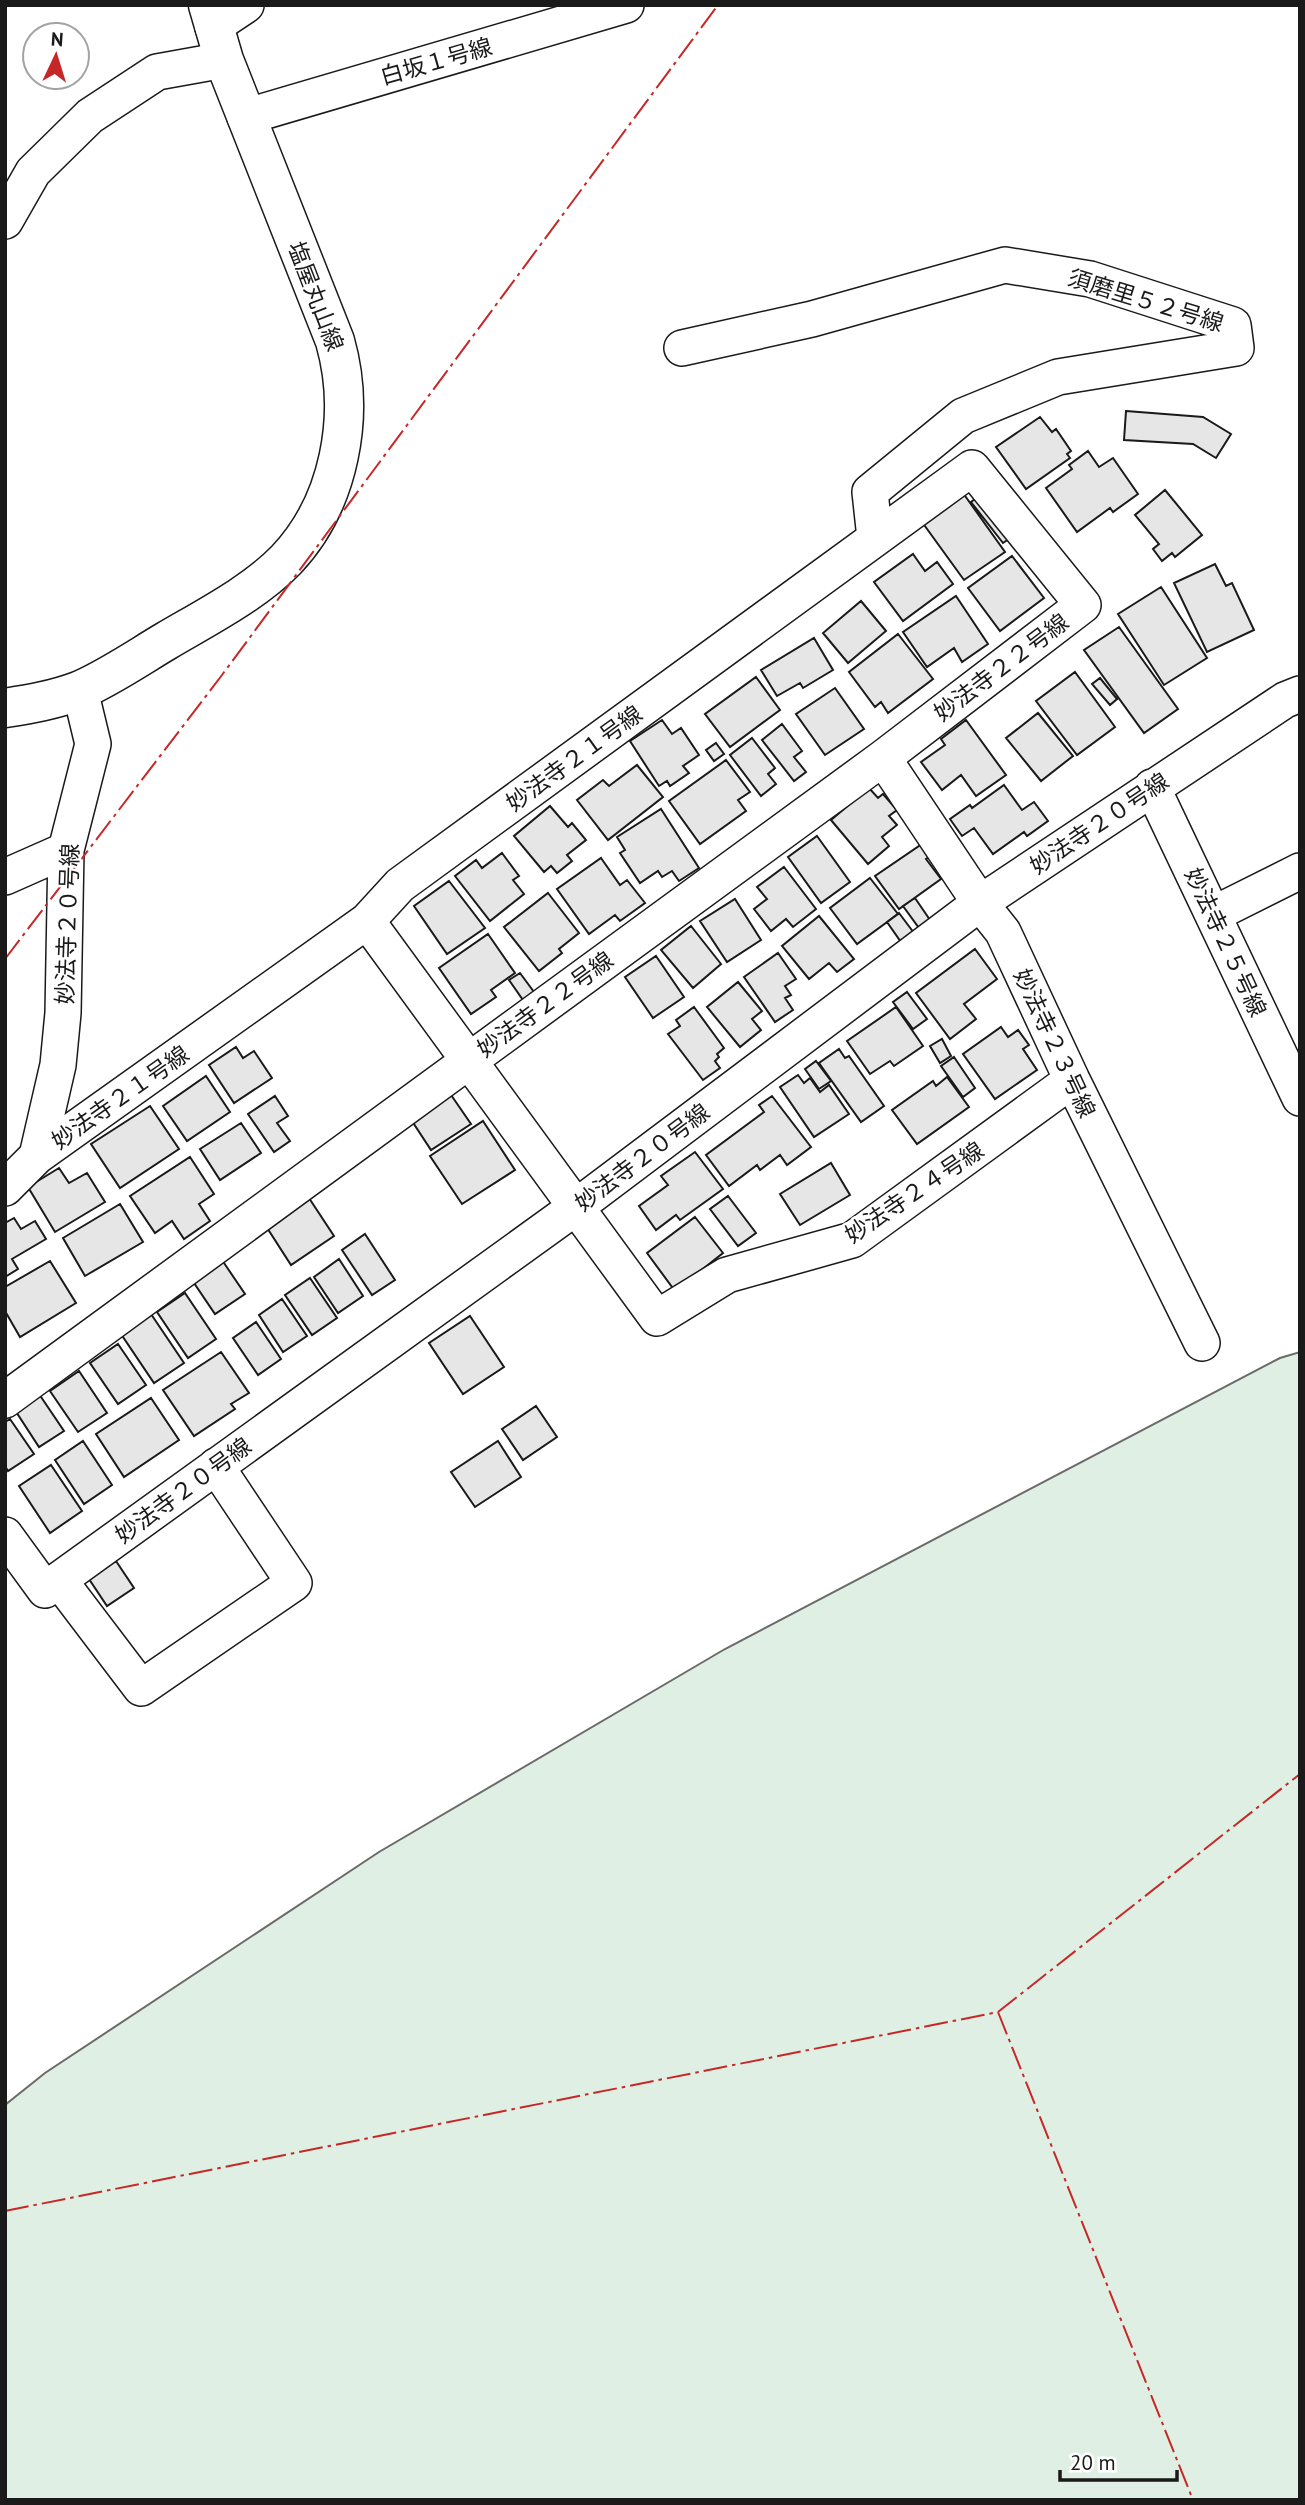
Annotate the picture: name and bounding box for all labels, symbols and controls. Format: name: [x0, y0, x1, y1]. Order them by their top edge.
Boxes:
north arrow: [21, 21, 91, 91]
text: N: [50, 27, 64, 51]
street label: 白坂１号線: [377, 31, 495, 91]
street label: 塩屋丸山線: [282, 237, 350, 355]
street label: 須磨里５２号線: [1065, 263, 1227, 337]
street label: 妙法寺２２号線: [928, 607, 1074, 727]
street label: 妙法寺２１号線: [500, 699, 648, 817]
street label: 妙法寺２０号線: [1024, 766, 1174, 880]
street label: 妙法寺２０号線: [50, 843, 84, 1005]
street label: 妙法寺２５号線: [1179, 863, 1273, 1021]
street label: 妙法寺２２号線: [471, 945, 619, 1063]
street label: 妙法寺２３号線: [1008, 964, 1102, 1122]
street label: 妙法寺２１号線: [46, 1039, 194, 1155]
street label: 妙法寺２０号線: [569, 1097, 715, 1217]
street label: 妙法寺２４号線: [839, 1135, 989, 1249]
street label: 妙法寺２０号線: [109, 1431, 257, 1549]
scale bar: [1060, 2438, 1177, 2482]
text: 20 m: [1070, 2449, 1116, 2476]

